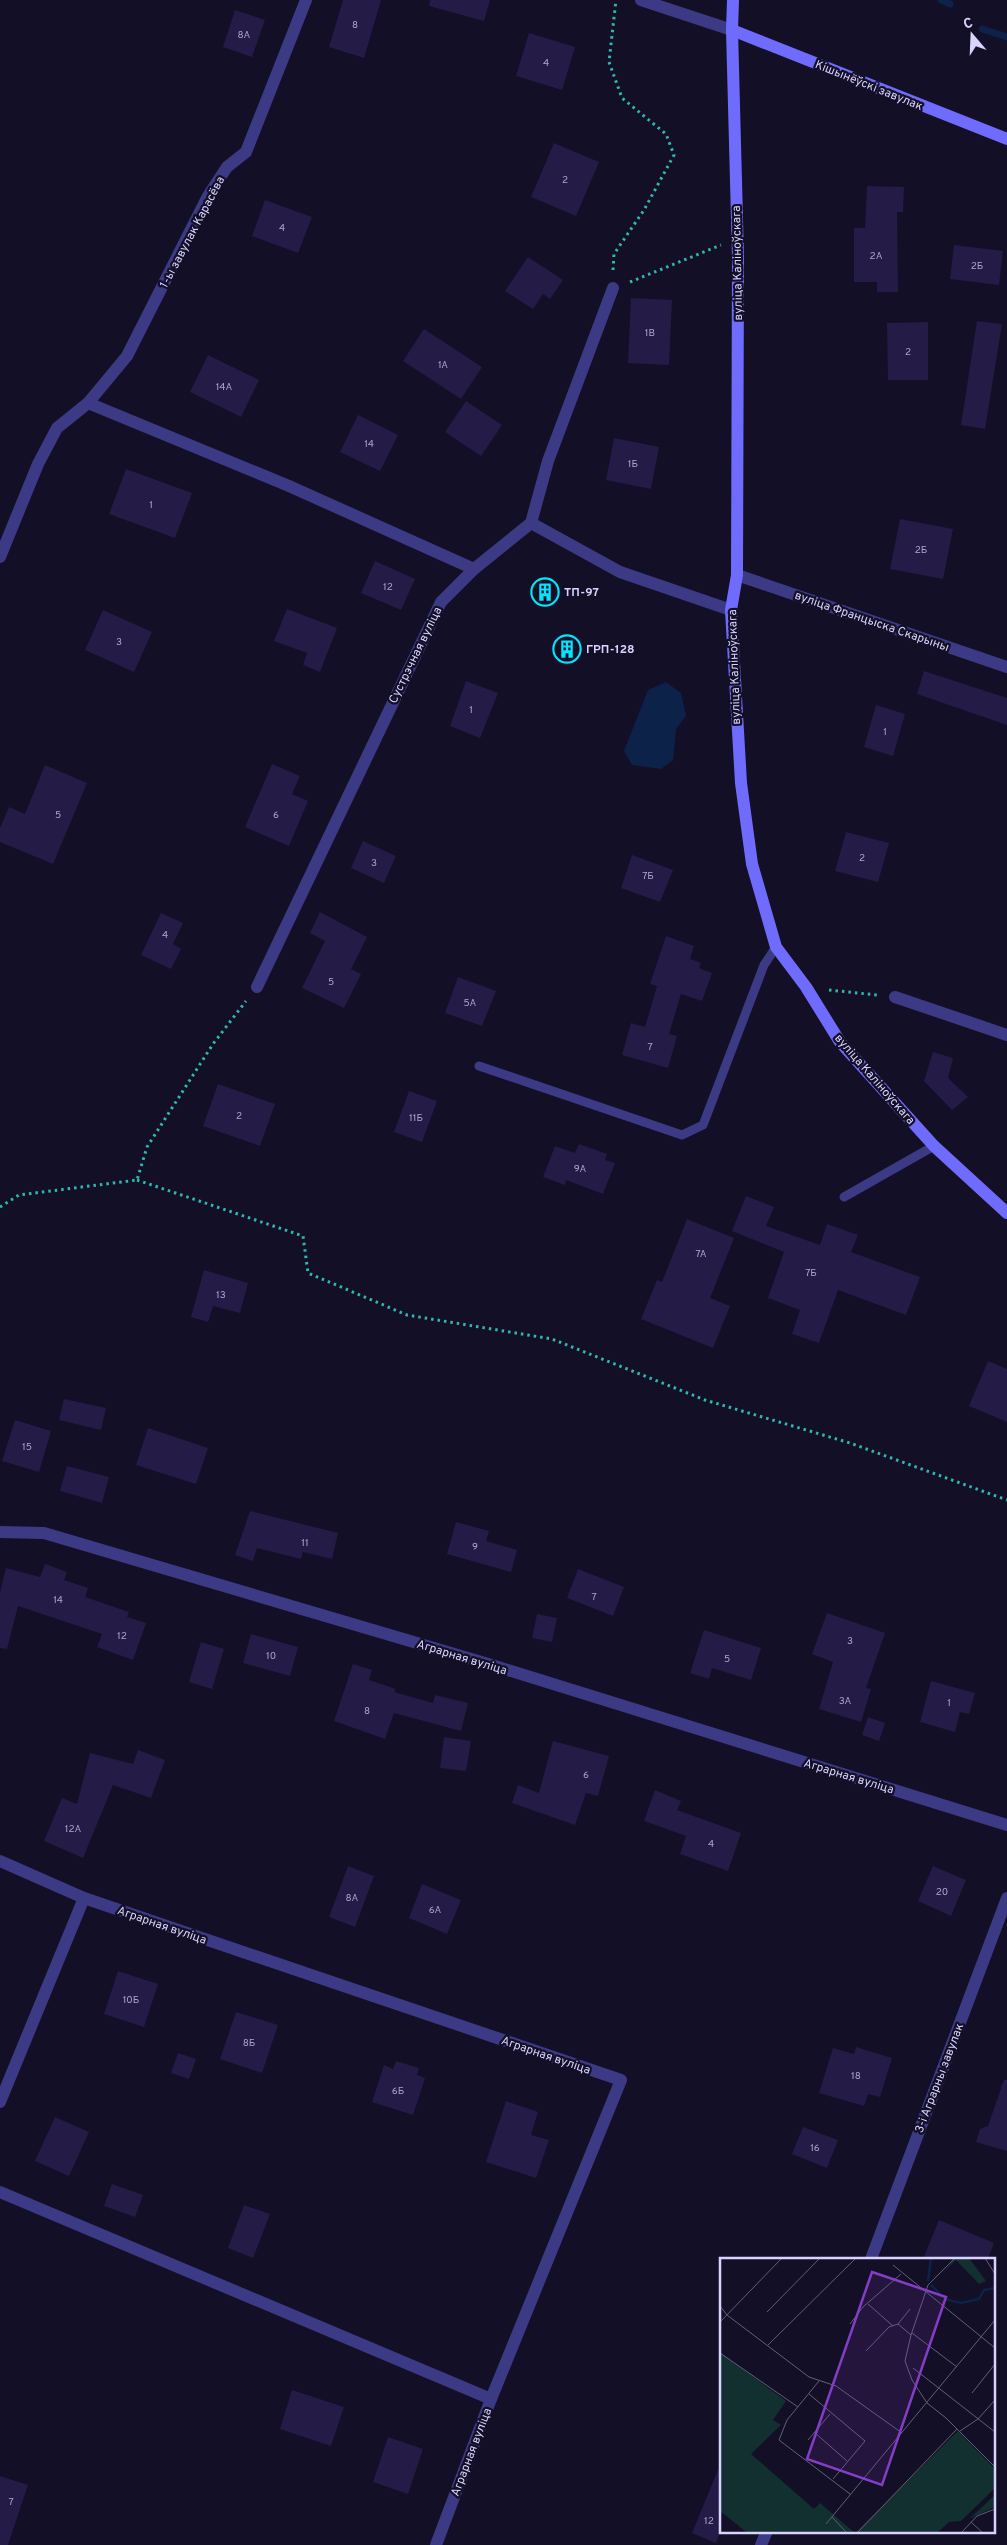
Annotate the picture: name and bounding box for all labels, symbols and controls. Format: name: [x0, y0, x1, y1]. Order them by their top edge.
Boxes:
north arrow: [947, 10, 997, 60]
text: С: [961, 15, 975, 34]
house number: 8: [352, 19, 358, 32]
house number: 8А: [238, 29, 251, 42]
house number: 4: [543, 57, 549, 70]
street label: Кішынёўскі завулак: [812, 57, 925, 115]
street label: 1-ы завулак Карасёва: [157, 174, 229, 291]
house number: 2: [562, 174, 568, 187]
street label: вуліца Каліноўскага: [729, 205, 747, 321]
house number: 4: [279, 222, 285, 235]
house number: 2А: [870, 250, 883, 263]
house number: 2Б: [971, 260, 983, 273]
house number: 1В: [645, 327, 655, 340]
house number: 2: [905, 346, 911, 359]
house number: 1А: [438, 359, 448, 372]
house number: 14А: [216, 381, 232, 394]
house number: 14: [364, 438, 374, 451]
house number: 1Б: [628, 458, 638, 471]
house number: 1: [149, 499, 153, 512]
house number: 2Б: [915, 544, 927, 557]
building icon: ТП-97: [530, 577, 560, 607]
house number: 12: [383, 581, 393, 594]
place label: ТП-97: [564, 585, 599, 601]
street label: вуліца Францыска Скарыны: [792, 588, 951, 656]
street label: Сустрэчная вуліца: [386, 604, 446, 706]
street label: вуліца Каліноўскага: [725, 609, 745, 725]
building icon: ГРП-128: [552, 634, 582, 664]
house number: 3: [116, 636, 122, 649]
place label: ГРП-128: [586, 642, 635, 658]
house number: 1: [469, 704, 473, 717]
house number: 1: [883, 726, 887, 739]
house number: 5: [55, 809, 61, 822]
house number: 6: [273, 809, 279, 822]
house number: 2: [859, 852, 865, 865]
house number: 3: [371, 857, 377, 870]
house number: 7Б: [642, 870, 654, 883]
house number: 4: [162, 929, 168, 942]
house number: 5: [328, 976, 334, 989]
house number: 5А: [464, 997, 477, 1010]
street label: вуліца Каліноўскага: [830, 1031, 918, 1128]
house number: 7: [647, 1041, 653, 1054]
house number: 2: [236, 1110, 242, 1123]
house number: 11Б: [409, 1112, 423, 1125]
house number: 9А: [574, 1163, 586, 1176]
house number: 7А: [696, 1248, 707, 1261]
house number: 7Б: [805, 1267, 817, 1280]
house number: 13: [216, 1289, 226, 1302]
house number: 15: [22, 1441, 32, 1454]
house number: 11: [301, 1537, 309, 1550]
house number: 9: [472, 1541, 478, 1554]
house number: 7: [591, 1591, 597, 1604]
house number: 14: [53, 1594, 63, 1607]
house number: 12: [117, 1630, 127, 1643]
house number: 3: [847, 1635, 853, 1648]
street label: Аграрная вуліца: [415, 1637, 509, 1679]
house number: 10: [266, 1650, 276, 1663]
house number: 5: [724, 1653, 730, 1666]
house number: 3А: [839, 1695, 852, 1708]
house number: 1: [947, 1697, 951, 1710]
house number: 8: [364, 1705, 370, 1718]
street label: Аграрная вуліца: [802, 1756, 896, 1798]
house number: 6: [583, 1769, 589, 1782]
house number: 12А: [65, 1823, 82, 1836]
house number: 4: [708, 1838, 714, 1851]
house number: 20: [936, 1886, 948, 1899]
house number: 8А: [346, 1892, 359, 1905]
street label: Аграрная вуліца: [115, 1903, 209, 1949]
house number: 6А: [429, 1904, 441, 1917]
house number: 10Б: [123, 1994, 139, 2007]
street label: 3-і Аграрны завулак: [912, 2021, 968, 2136]
street label: Аграрная вуліца: [499, 2033, 593, 2079]
house number: 8Б: [243, 2037, 255, 2050]
house number: 18: [851, 2070, 861, 2083]
house number: 6Б: [392, 2085, 404, 2098]
house number: 16: [810, 2142, 820, 2155]
inset map: [720, 2258, 994, 2532]
street label: Аграрная вуліца: [448, 2406, 496, 2499]
house number: 7: [8, 2496, 14, 2509]
house number: 12: [704, 2515, 714, 2528]

